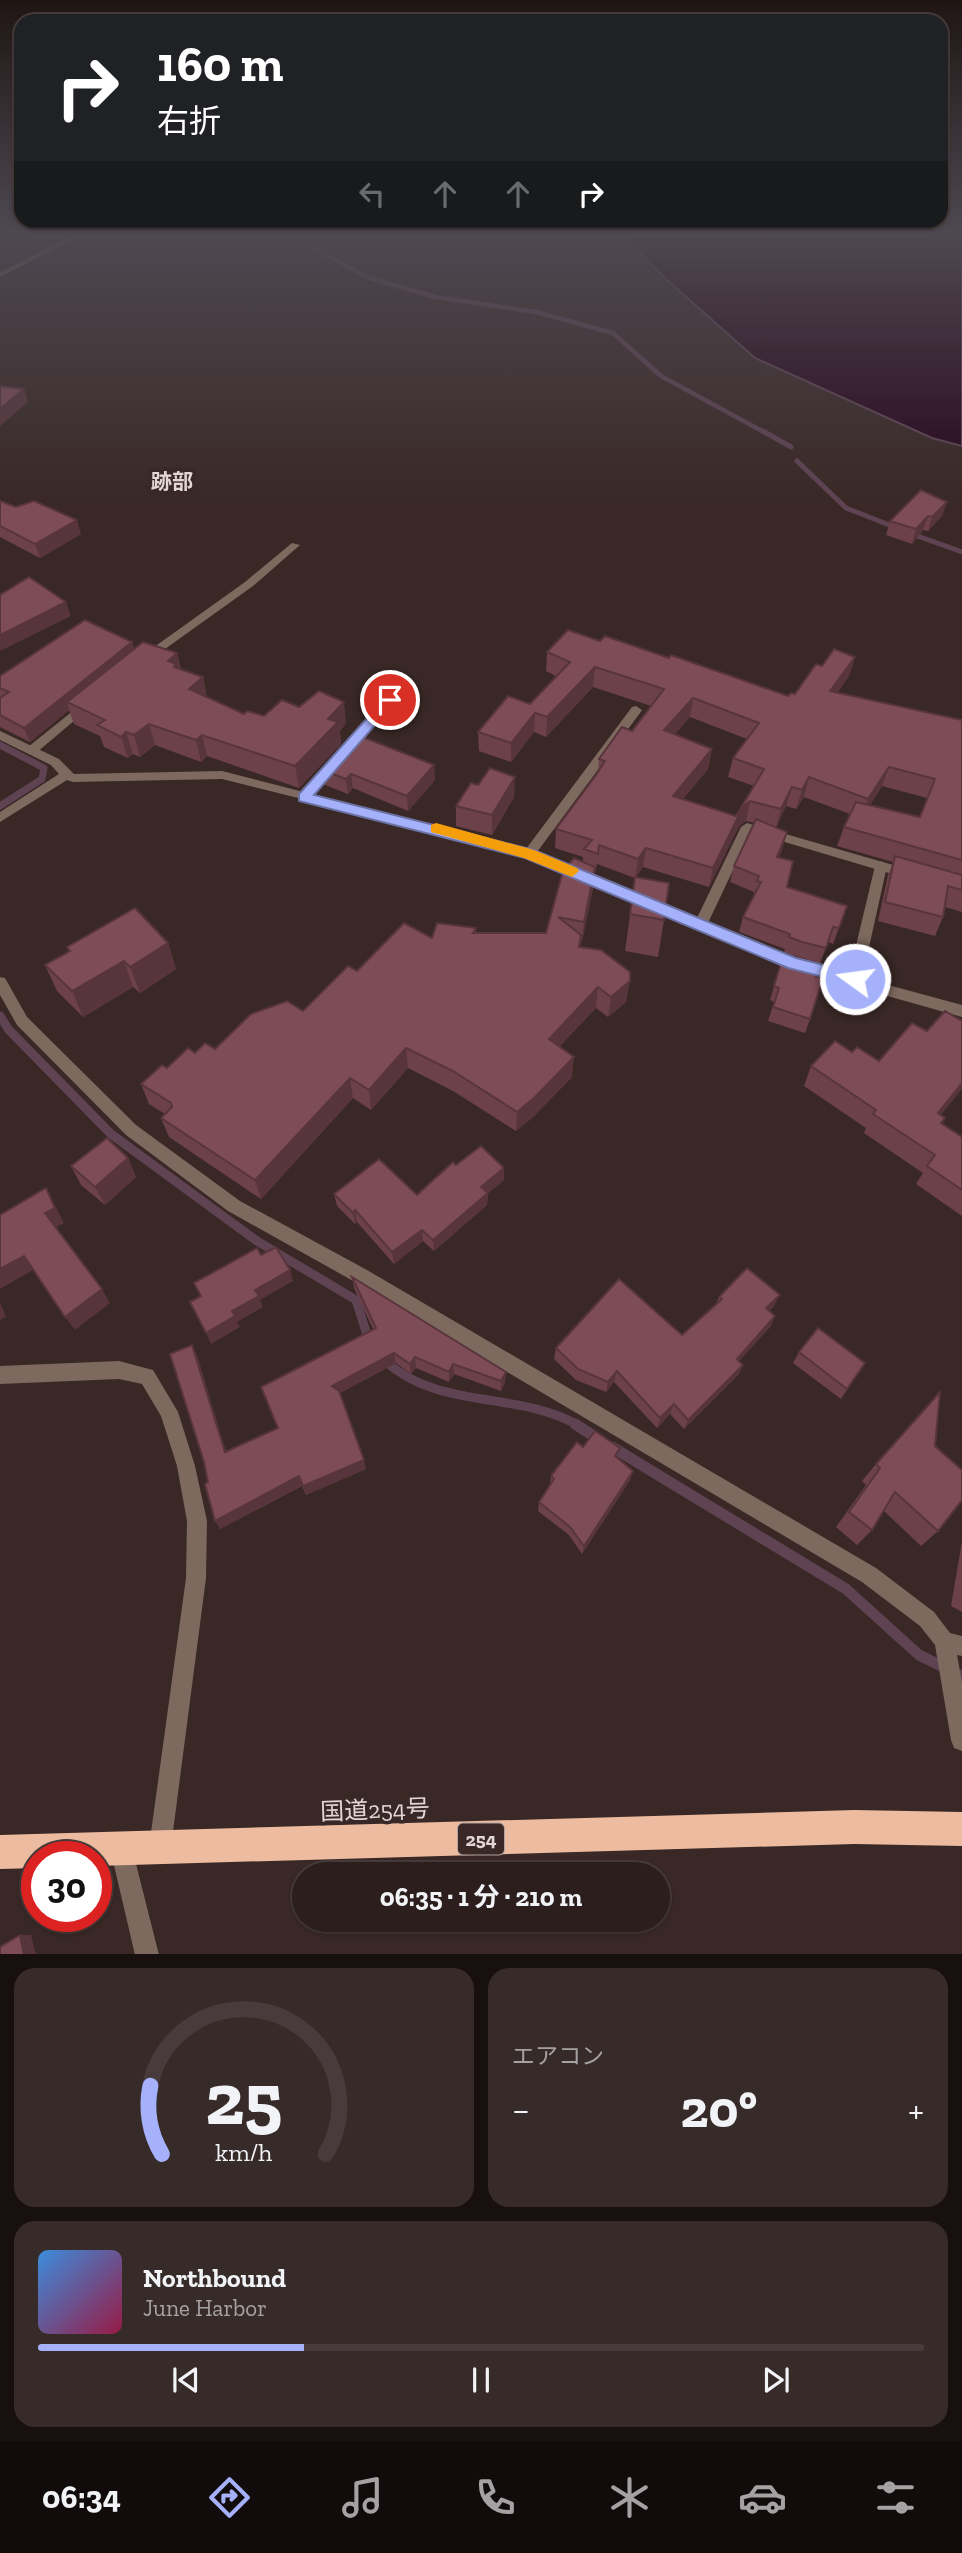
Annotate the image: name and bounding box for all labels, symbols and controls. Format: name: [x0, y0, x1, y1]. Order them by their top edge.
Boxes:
text: 160 m: [157, 35, 283, 94]
icon: right: [42, 42, 133, 133]
text: 右折: [157, 102, 221, 140]
icon: left: [353, 175, 391, 213]
icon: ahead: [426, 175, 464, 213]
icon: ahead: [499, 175, 537, 213]
icon: right: [572, 175, 610, 213]
district label: 跡部: [151, 469, 193, 494]
pin: [360, 670, 420, 730]
icon: arrive: [371, 681, 409, 719]
position arrow: [818, 942, 892, 1016]
street label: 国道254号: [320, 1793, 430, 1826]
road number: 254: [458, 1824, 504, 1854]
speed limit sign: 30: [21, 1841, 112, 1932]
text: 06:35 · 1 分 · 210 m: [380, 1881, 582, 1913]
text: エアコン: [512, 2042, 604, 2070]
text: 25: [205, 2055, 283, 2143]
text: 20°: [681, 2078, 757, 2140]
text: −: [512, 2087, 530, 2133]
text: +: [908, 2087, 924, 2133]
text: km/h: [215, 2136, 273, 2166]
text: Northbound: [143, 2262, 286, 2294]
text: June Harbor: [143, 2294, 267, 2322]
icon: previous: [167, 2361, 205, 2399]
icon: pause: [462, 2361, 500, 2399]
icon: next: [757, 2361, 795, 2399]
icon: directions: [205, 2473, 254, 2522]
icon: music: [338, 2473, 387, 2522]
icon: phone: [471, 2473, 520, 2522]
icon: climate: [605, 2473, 654, 2522]
icon: car: [738, 2473, 787, 2522]
icon: filters: [871, 2473, 920, 2522]
text: 06:34: [42, 2478, 121, 2516]

